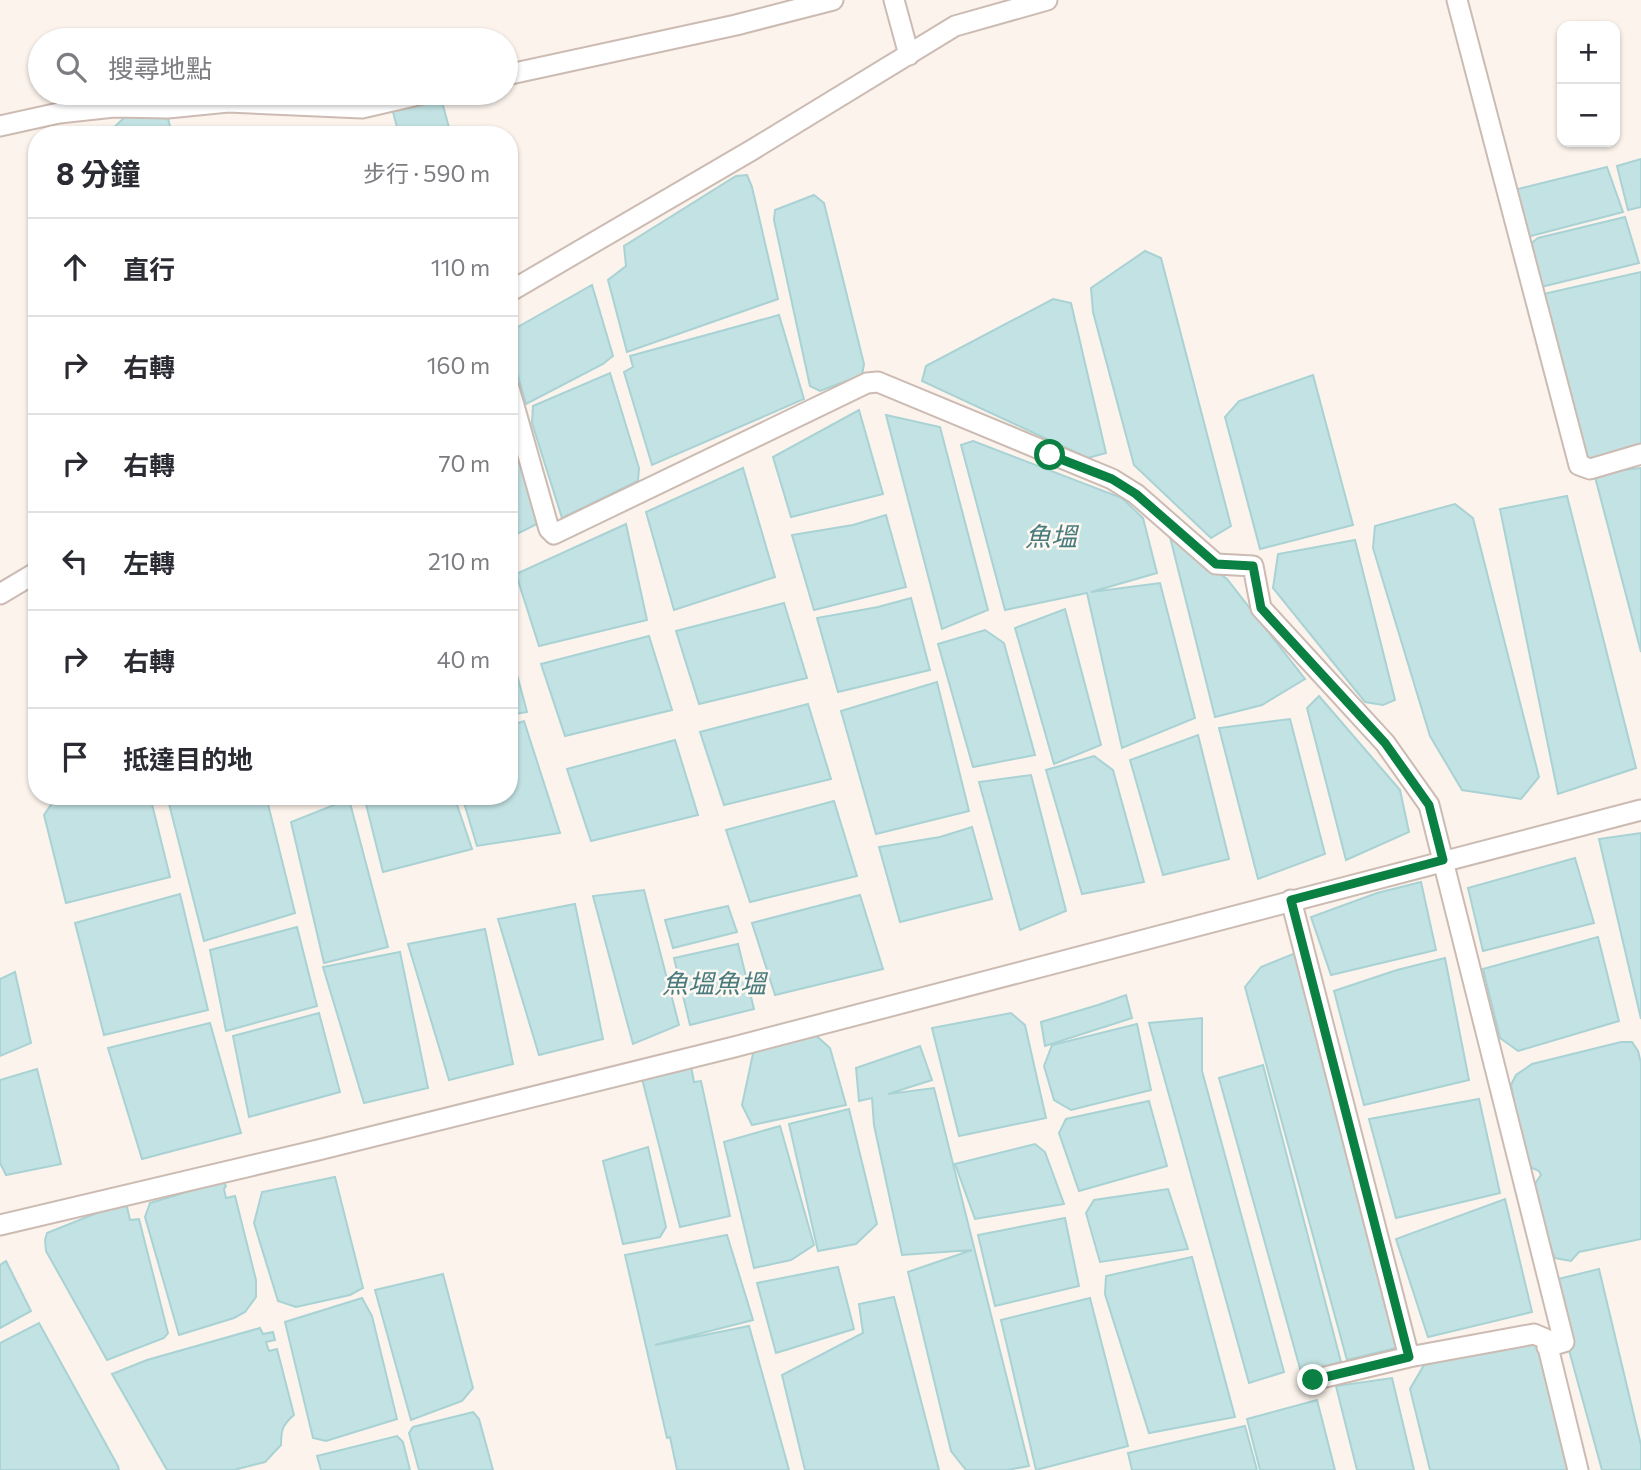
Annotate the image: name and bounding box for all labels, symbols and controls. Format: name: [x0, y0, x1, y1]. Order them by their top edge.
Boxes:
map controls: [1557, 21, 1620, 147]
button: +: [1557, 21, 1620, 84]
search box: [28, 28, 518, 105]
icon: search: [52, 48, 90, 86]
text: 搜尋地點: [108, 52, 212, 83]
button: −: [1557, 84, 1620, 147]
text: 8 分鐘: [56, 154, 140, 191]
text: 步行 · 590 m: [363, 159, 490, 187]
icon: ahead: [56, 248, 94, 286]
text: 直行: [123, 253, 175, 284]
text: 110 m: [431, 253, 490, 281]
icon: right: [56, 346, 94, 384]
text: 右轉: [123, 351, 175, 382]
text: 160 m: [427, 351, 490, 379]
route start: [1034, 439, 1065, 470]
icon: right: [56, 444, 94, 482]
text: 右轉: [123, 449, 175, 480]
text: 70 m: [438, 449, 490, 477]
water label: 魚塭: [1025, 520, 1080, 551]
icon: left: [56, 542, 94, 580]
text: 左轉: [123, 547, 175, 578]
text: 210 m: [428, 547, 490, 575]
icon: right: [56, 640, 94, 678]
text: 右轉: [123, 645, 175, 676]
text: 40 m: [437, 645, 490, 673]
icon: arrive: [56, 738, 94, 776]
text: 抵達目的地: [123, 743, 253, 774]
water label: 魚塭魚塭: [662, 967, 769, 998]
route end: [1297, 1364, 1328, 1395]

